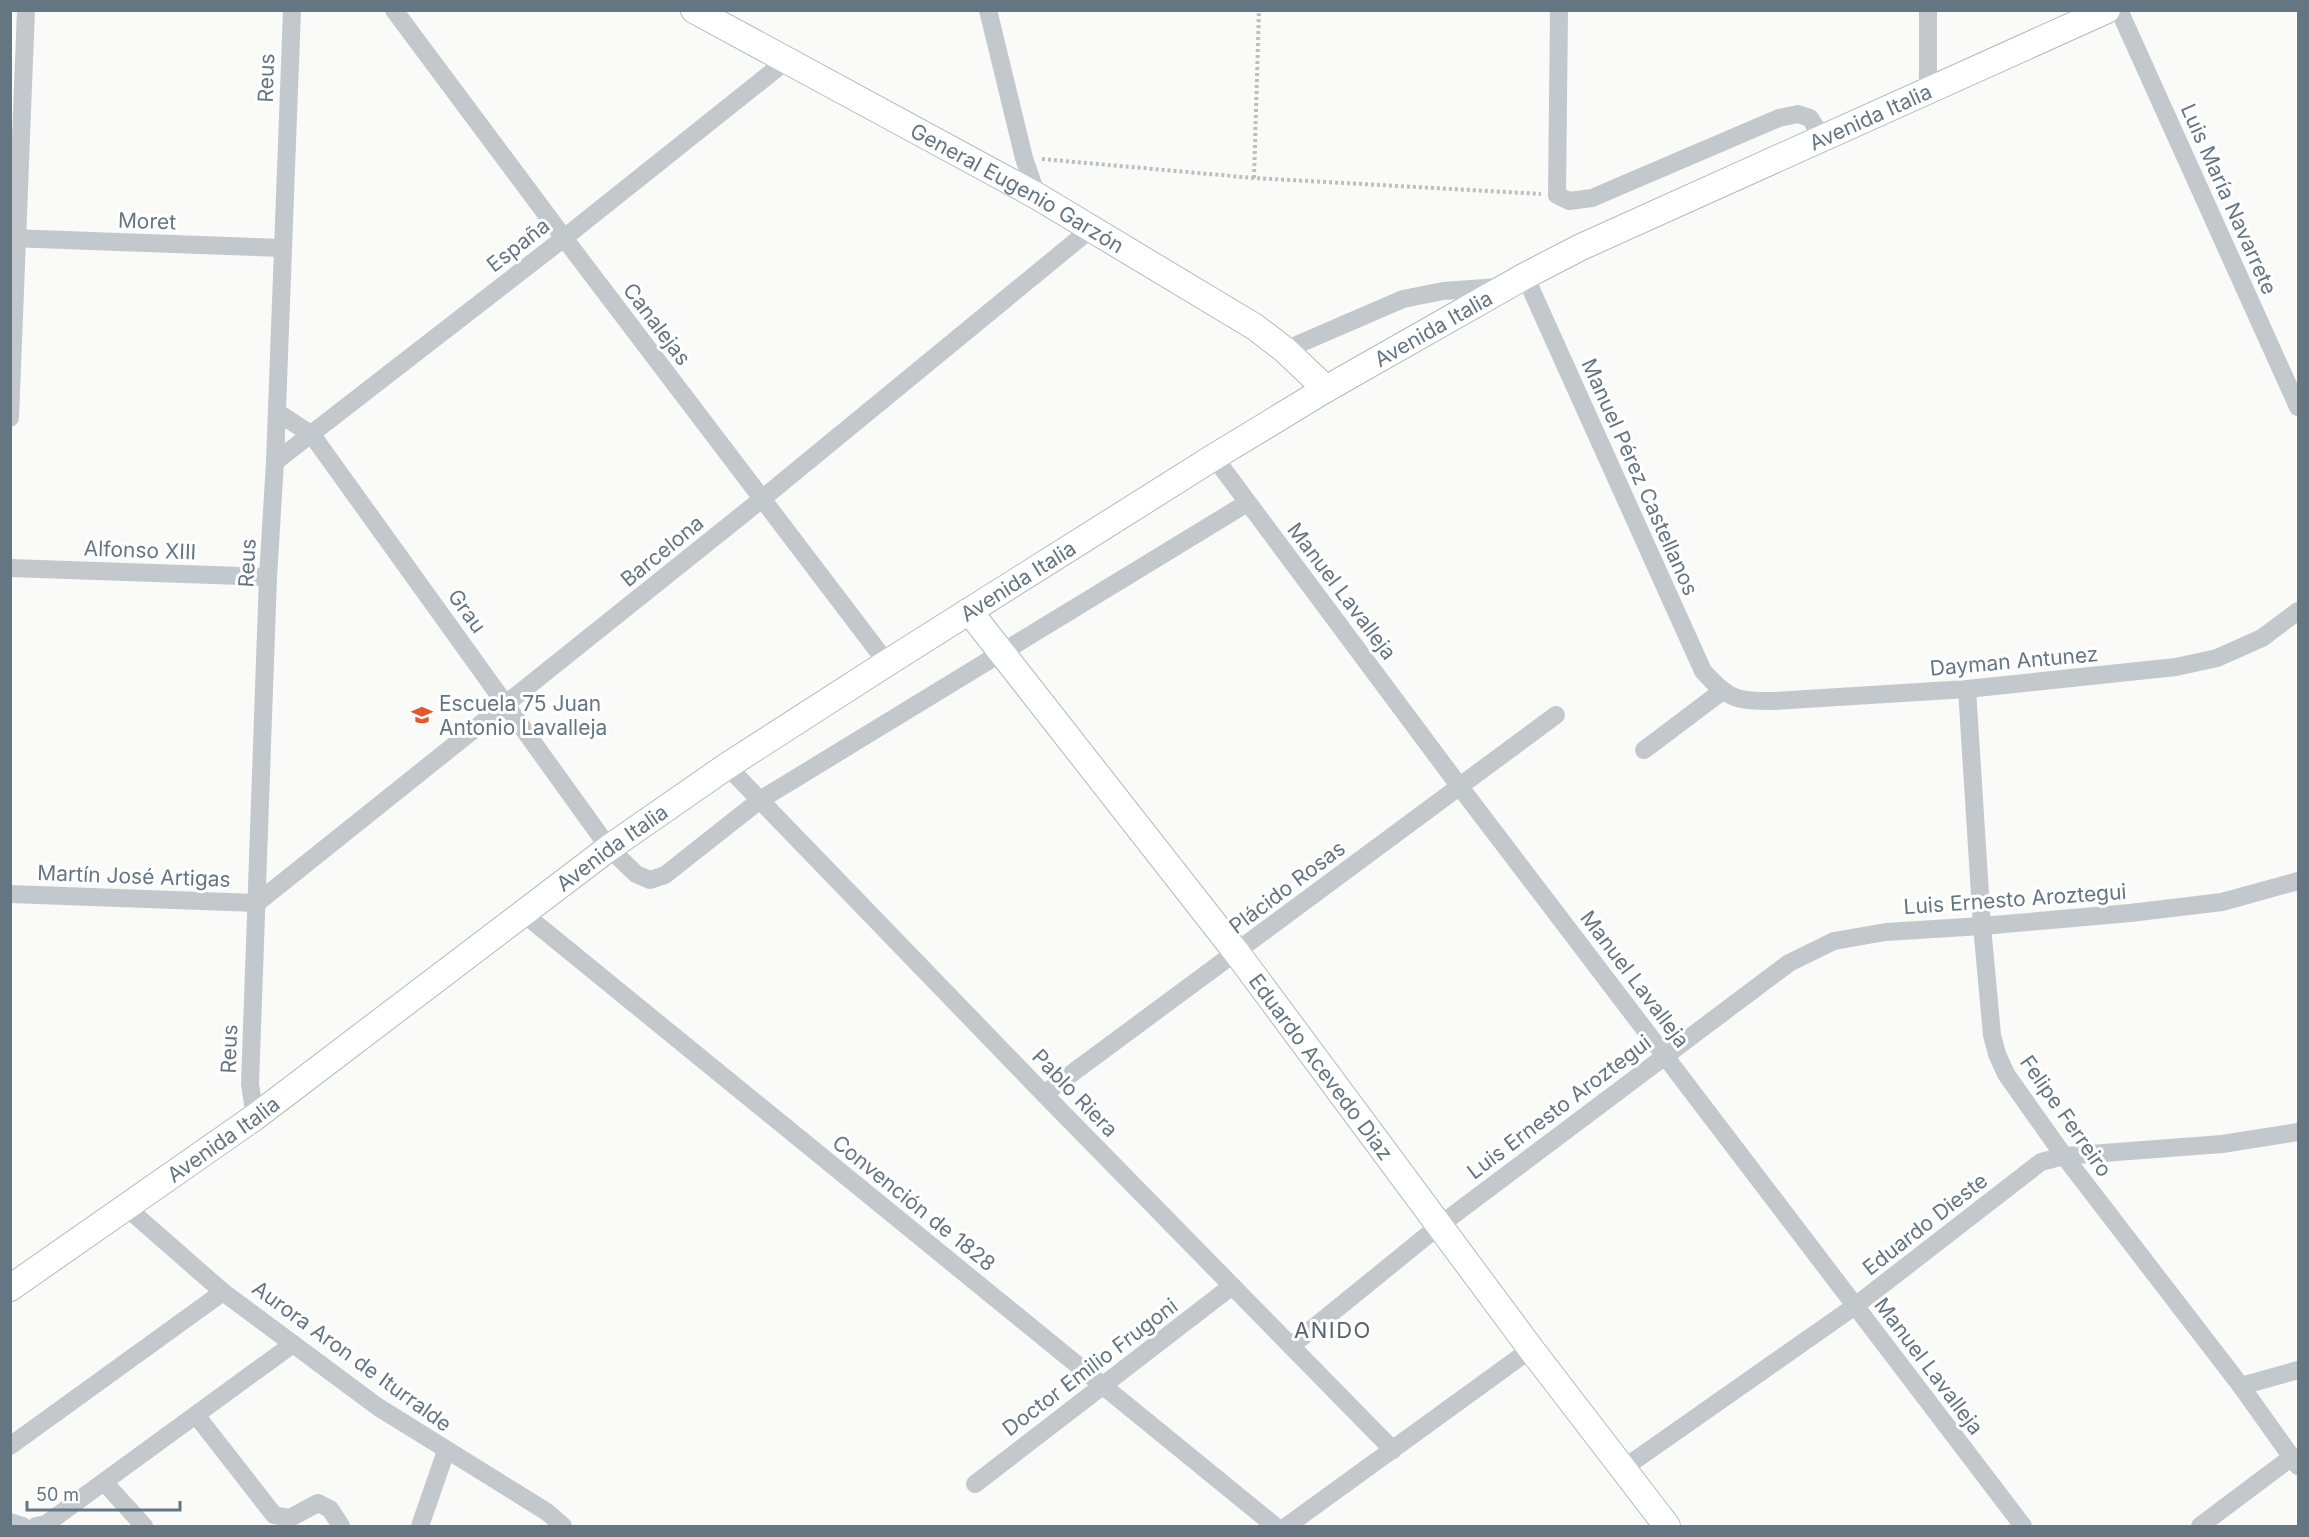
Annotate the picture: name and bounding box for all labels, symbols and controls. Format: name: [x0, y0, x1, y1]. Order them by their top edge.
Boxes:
street label: Reus: [253, 53, 279, 103]
street label: Avenida Italia: [1805, 78, 1935, 155]
street label: Luis María Navarrete: [2176, 100, 2282, 298]
street label: General Eugenio Garzón: [906, 117, 1129, 258]
street label: Moret: [117, 207, 177, 235]
street label: España: [482, 213, 554, 277]
street label: Canalejas: [618, 278, 696, 370]
street label: Avenida Italia: [1370, 285, 1496, 372]
street label: Manuel Pérez Castellanos: [1576, 355, 1704, 599]
street label: Barcelona: [616, 510, 708, 592]
street label: Manuel Lavalleja: [1282, 518, 1402, 664]
street label: Avenida Italia: [956, 535, 1080, 626]
street label: Alfonso XIII: [83, 536, 197, 564]
street label: Reus: [233, 538, 261, 588]
street label: Grau: [443, 584, 491, 638]
street label: Dayman Antunez: [1929, 641, 2099, 681]
place label: Escuela 75 Juan Antonio Lavalleja: [439, 691, 607, 740]
school or university icon: Escuela 75 Juan Antonio Lavalleja: [410, 703, 434, 727]
street label: Avenida Italia: [551, 799, 672, 896]
street label: Plácido Rosas: [1224, 835, 1350, 939]
street label: Martín José Artigas: [37, 860, 231, 892]
street label: Luis Ernesto Aroztegui: [1903, 879, 2127, 919]
street label: Manuel Lavalleja: [1575, 906, 1695, 1052]
street label: Eduardo Acevedo Diaz: [1244, 969, 1399, 1165]
street label: Reus: [216, 1024, 242, 1074]
street label: Luis Ernesto Aroztegui: [1462, 1030, 1656, 1184]
street label: Pablo Riera: [1027, 1044, 1123, 1142]
street label: Felipe Ferreiro: [2015, 1051, 2117, 1181]
street label: Avenida Italia: [162, 1091, 284, 1187]
street label: Convención de 1828: [827, 1130, 1001, 1276]
street label: Eduardo Dieste: [1858, 1168, 1992, 1280]
street label: Aurora Aron de Iturralde: [248, 1275, 456, 1437]
street label: Doctor Emilio Frugoni: [998, 1293, 1182, 1441]
street label: Manuel Lavalleja: [1869, 1293, 1989, 1439]
district label: ANIDO: [1294, 1317, 1372, 1343]
scale bar: [27, 1474, 180, 1512]
text: 50 m: [36, 1484, 79, 1505]

